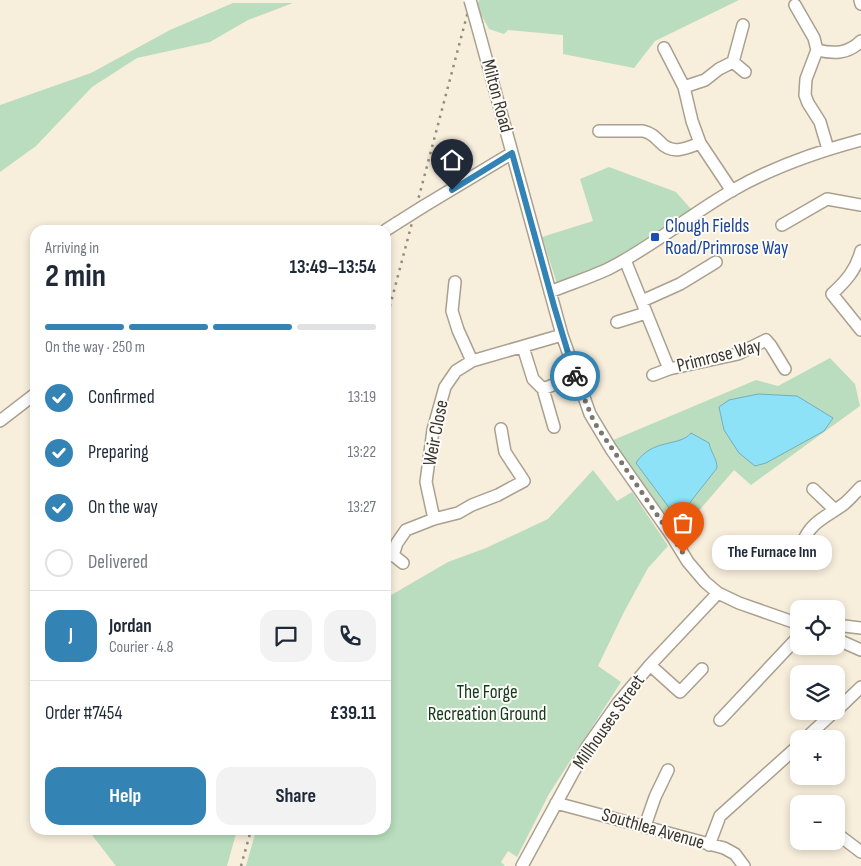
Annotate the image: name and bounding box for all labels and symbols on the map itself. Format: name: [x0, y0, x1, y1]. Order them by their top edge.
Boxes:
street label: Milton Road: [476, 57, 518, 135]
pin: [431, 139, 473, 190]
place label: Clough Fields Road/Primrose Way: [665, 215, 789, 260]
marker: Clough Fields Road/Primrose Way: [649, 231, 661, 243]
street label: Primrose Way: [674, 334, 764, 378]
courier: [550, 351, 600, 401]
street label: Weir Close: [418, 398, 454, 468]
pin: [662, 502, 704, 553]
callout: The Furnace Inn: [713, 536, 833, 570]
street label: Millhouses Street: [568, 670, 650, 774]
park label: The Forge Recreation Ground: [428, 681, 546, 726]
street label: Southlea Avenue: [599, 803, 707, 855]

